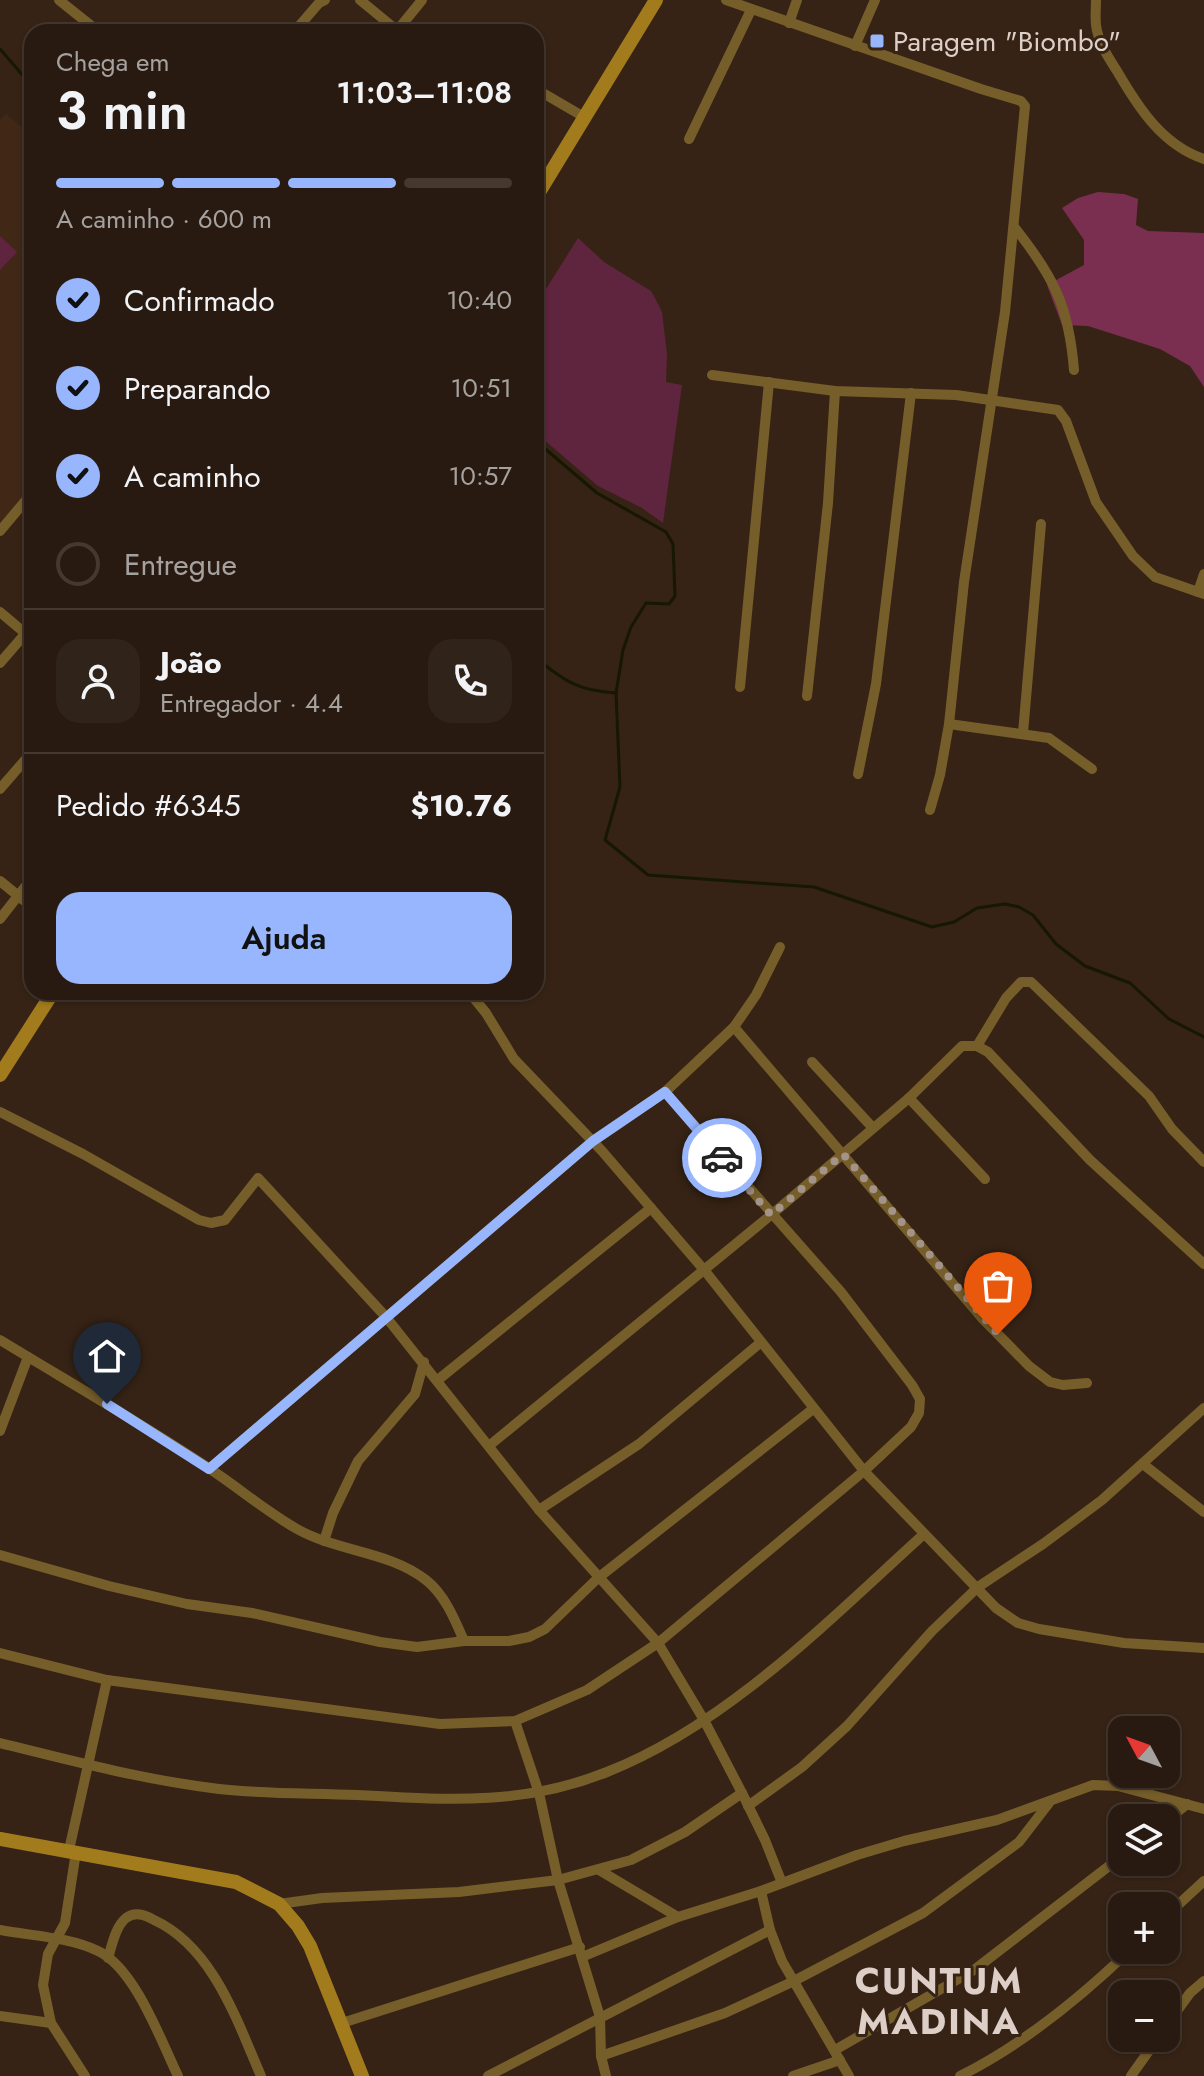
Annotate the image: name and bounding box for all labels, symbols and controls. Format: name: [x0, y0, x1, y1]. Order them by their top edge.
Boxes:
place label: Paragem "Biombo": [893, 21, 1121, 62]
marker: Paragem "Biombo": [868, 32, 886, 50]
text: Chega em: [56, 43, 170, 81]
text: 11:03–11:08: [337, 71, 512, 114]
text: 3 min: [56, 73, 188, 149]
text: A caminho · 600 m: [56, 200, 272, 238]
icon: check: [56, 278, 100, 322]
text: Confirmado: [124, 279, 275, 322]
text: 10:40: [446, 281, 512, 319]
icon: check: [56, 366, 100, 410]
text: Preparando: [124, 367, 271, 410]
text: 10:51: [451, 369, 512, 407]
icon: check: [56, 454, 100, 498]
text: A caminho: [124, 455, 261, 498]
text: 10:57: [449, 457, 512, 495]
text: Entregue: [124, 543, 237, 586]
button: person: [56, 639, 140, 723]
button: phone: [428, 639, 512, 723]
text: João: [160, 641, 222, 684]
text: Entregador · 4.4: [160, 684, 343, 722]
text: Pedido #6345: [56, 784, 241, 827]
text: $10.76: [410, 784, 512, 827]
button: Ajuda: [56, 892, 512, 984]
courier: [682, 1118, 762, 1198]
icon: car: [700, 1136, 744, 1180]
pin: [964, 1252, 1032, 1334]
icon: bag: [976, 1264, 1020, 1308]
pin: [73, 1322, 141, 1404]
icon: home: [85, 1334, 129, 1378]
north arrow: [1108, 1716, 1180, 1788]
map controls: [1108, 1716, 1180, 2052]
button: layers: [1108, 1804, 1180, 1876]
button: +: [1108, 1892, 1180, 1964]
district label: CUNTUM MADINA: [855, 1954, 1023, 2047]
button: −: [1108, 1980, 1180, 2052]

